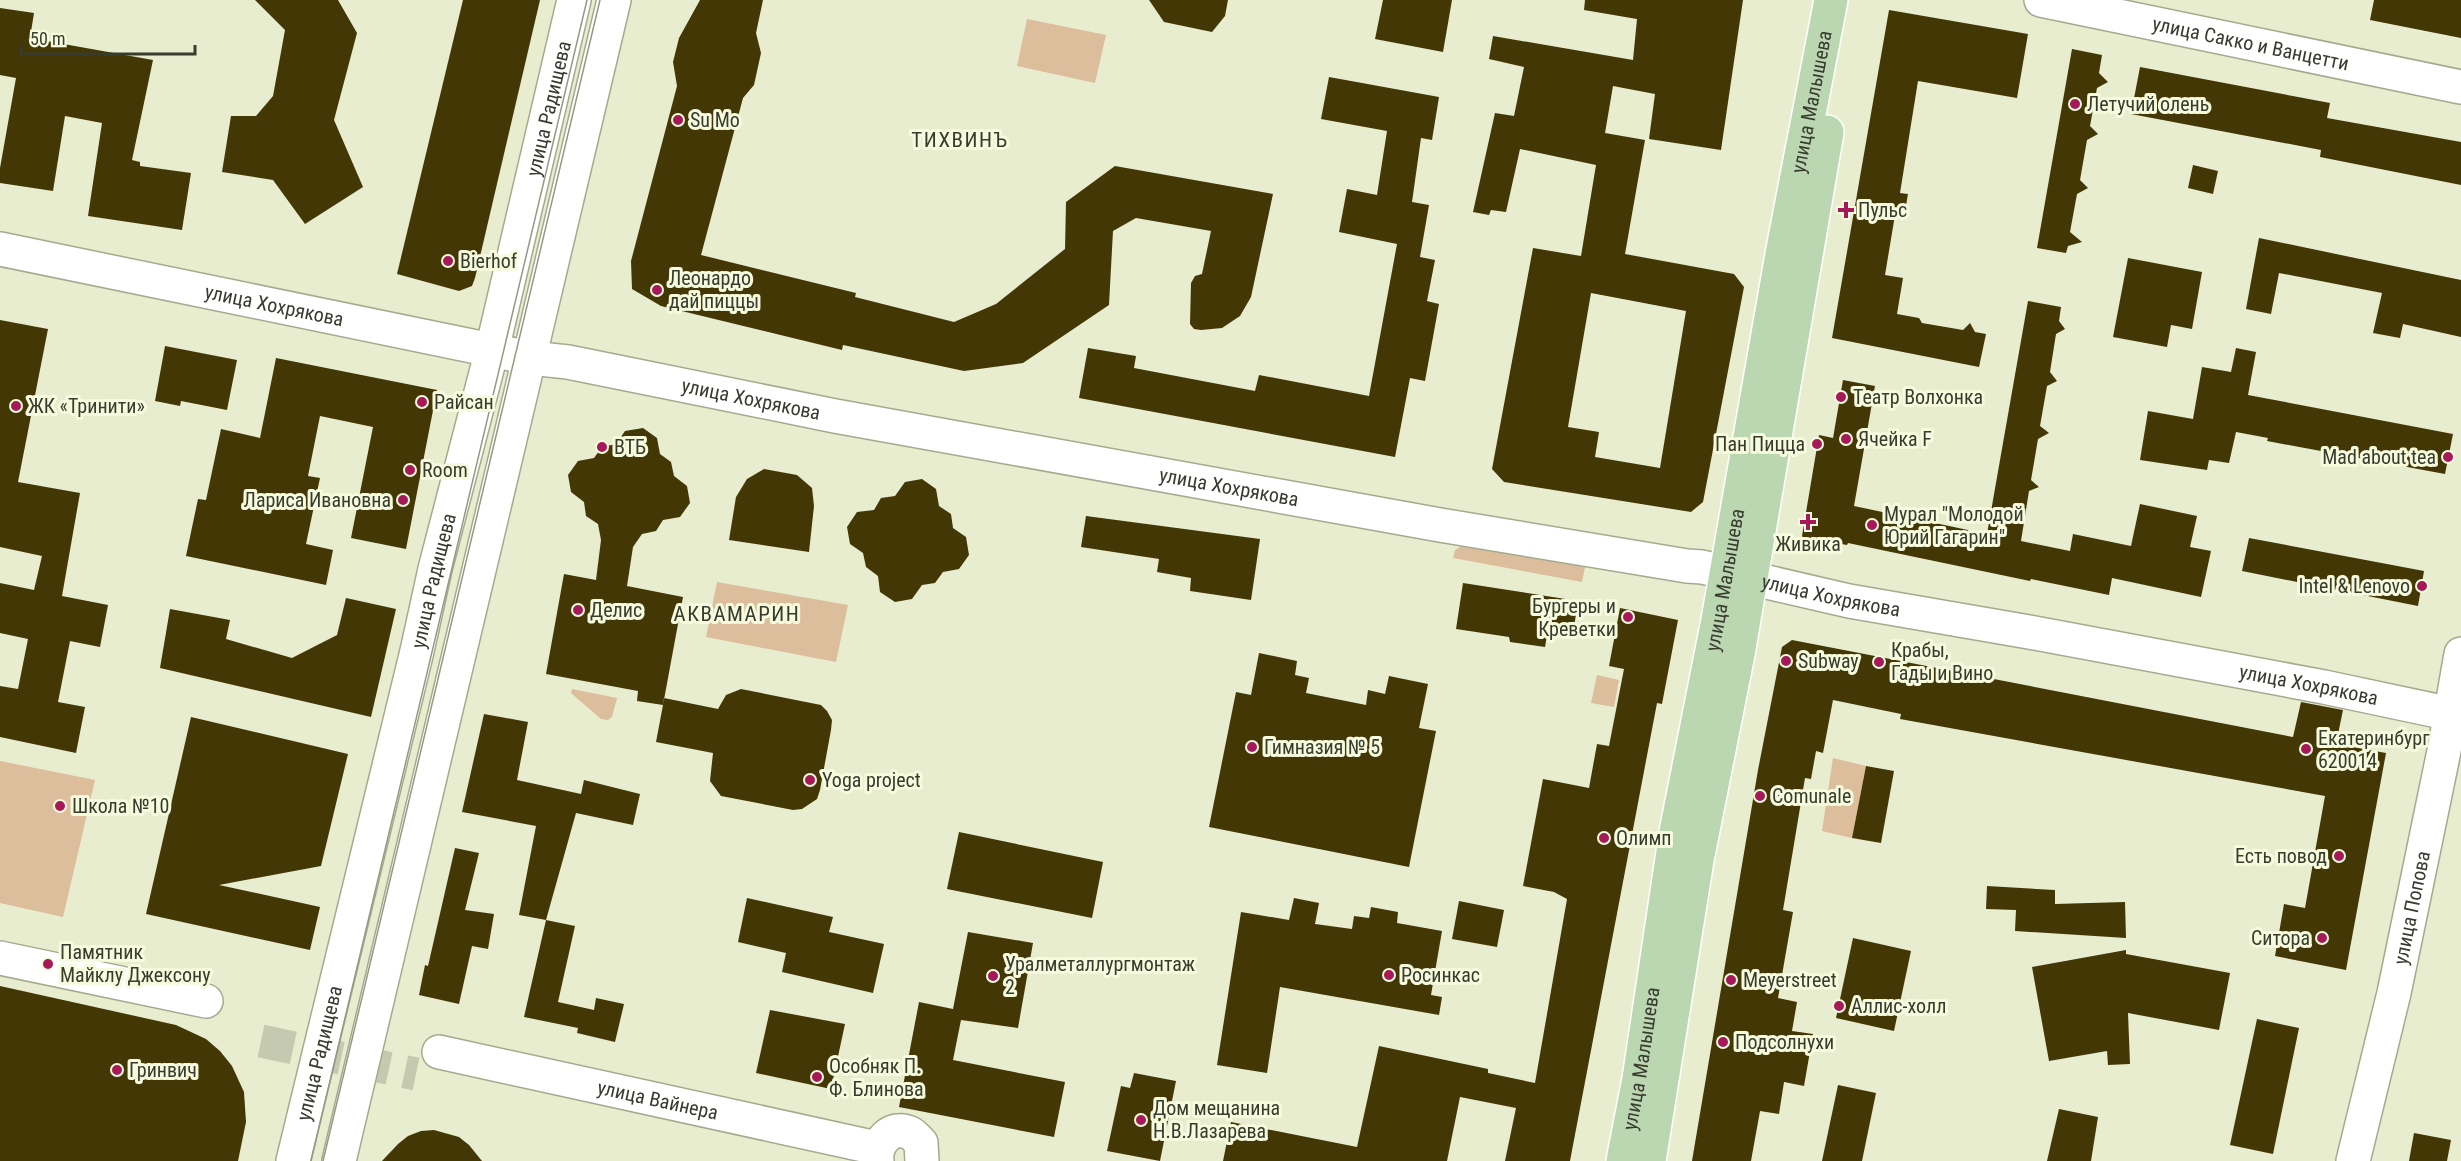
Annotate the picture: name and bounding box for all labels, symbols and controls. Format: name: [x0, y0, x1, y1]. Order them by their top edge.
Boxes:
street label: улица Сакко и Ванцетти: [2150, 11, 2351, 75]
scale bar: [21, 18, 195, 56]
text: 50 m: [30, 28, 65, 49]
street label: улица Малышева: [1786, 28, 1837, 175]
street label: улица Радищева: [521, 39, 576, 179]
place label: Летучий олень: [2087, 92, 2209, 116]
marker: Летучий олень: [2068, 97, 2082, 111]
place label: Su Mo: [690, 108, 740, 132]
marker: Su Mo: [671, 113, 685, 127]
district label: ТИХВИНЪ: [911, 128, 1009, 152]
place label: Пульс: [1858, 198, 1907, 222]
marker: Пульс: [1839, 203, 1853, 217]
place label: Bierhof: [460, 249, 518, 273]
marker: Bierhof: [441, 254, 455, 268]
place label: Леонардо дай пиццы: [669, 266, 759, 313]
street label: улица Хохрякова: [203, 279, 346, 331]
marker: Леонардо дай пиццы: [650, 283, 664, 297]
street label: улица Хохрякова: [679, 373, 823, 425]
place label: Театр Волхонка: [1853, 385, 1983, 409]
place label: Райсан: [434, 390, 494, 414]
marker: Театр Волхонка: [1834, 390, 1848, 404]
place label: ЖК «Тринити»: [28, 394, 145, 418]
marker: Райсан: [415, 395, 429, 409]
marker: ЖК «Тринити»: [9, 399, 23, 413]
place label: Ячейка F: [1858, 427, 1932, 451]
place label: Пан Пицца: [1715, 432, 1805, 456]
marker: Ячейка F: [1839, 432, 1853, 446]
place label: ВТБ: [614, 435, 646, 459]
marker: Пан Пицца: [1810, 437, 1824, 451]
marker: ВТБ: [595, 440, 609, 454]
place label: Mad about tea: [2322, 445, 2436, 469]
marker: Mad about tea: [2441, 450, 2455, 464]
place label: Room: [422, 458, 468, 482]
marker: Room: [403, 463, 417, 477]
street label: улица Хохрякова: [1157, 463, 1301, 511]
place label: Лариса Ивановна: [244, 488, 391, 512]
marker: Лариса Ивановна: [396, 493, 410, 507]
place label: Мурал "Молодой Юрий Гагарин": [1884, 502, 2024, 549]
street label: улица Малышева: [1700, 507, 1749, 654]
street label: улица Радищева: [406, 511, 461, 651]
marker: Живика: [1801, 515, 1815, 529]
marker: Мурал "Молодой Юрий Гагарин": [1865, 518, 1879, 532]
place label: Живика: [1775, 532, 1841, 556]
street label: улица Хохрякова: [1759, 569, 1902, 622]
place label: Intel & Lenovo: [2298, 574, 2410, 598]
marker: Intel & Lenovo: [2415, 579, 2429, 593]
place label: Бургеры и Креветки: [1532, 594, 1616, 641]
place label: Делис: [590, 598, 642, 622]
district label: АКВАМАРИН: [674, 602, 800, 626]
marker: Делис: [571, 603, 585, 617]
marker: Бургеры и Креветки: [1621, 610, 1635, 624]
place label: Крабы, Гады и Вино: [1891, 638, 1993, 685]
place label: Subway: [1798, 649, 1859, 673]
marker: Subway: [1779, 654, 1793, 668]
marker: Крабы, Гады и Вино: [1872, 655, 1886, 669]
street label: улица Хохрякова: [2237, 659, 2380, 710]
place label: Екатеринбург 620014: [2318, 726, 2430, 773]
place label: Гимназия № 5: [1264, 735, 1380, 759]
marker: Гимназия № 5: [1245, 740, 1259, 754]
marker: Екатеринбург 620014: [2299, 742, 2313, 756]
place label: Yoga projeсt: [822, 768, 921, 792]
marker: Yoga projeсt: [803, 773, 817, 787]
place label: Comunale: [1772, 784, 1851, 808]
marker: Comunale: [1753, 789, 1767, 803]
place label: Школа №10: [72, 794, 169, 818]
marker: Школа №10: [53, 799, 67, 813]
place label: Олимп: [1616, 826, 1672, 850]
marker: Олимп: [1597, 831, 1611, 845]
place label: Есть повод: [2235, 844, 2327, 868]
marker: Есть повод: [2332, 849, 2346, 863]
street label: улица Попова: [2388, 849, 2435, 967]
place label: Ситора: [2251, 926, 2310, 950]
marker: Ситора: [2315, 931, 2329, 945]
place label: Памятник Майклу Джексону: [60, 940, 210, 987]
place label: Уралметаллургмонтаж 2: [1005, 952, 1195, 999]
marker: Памятник Майклу Джексону: [41, 957, 55, 971]
place label: Росинкас: [1401, 963, 1480, 987]
marker: Росинкас: [1382, 968, 1396, 982]
place label: Meyerstreet: [1743, 968, 1837, 992]
marker: Уралметаллургмонтаж 2: [986, 969, 1000, 983]
marker: Meyerstreet: [1724, 973, 1738, 987]
street label: улица Радищева: [291, 983, 347, 1123]
street label: улица Малышева: [1617, 985, 1665, 1132]
place label: Аллис-холл: [1851, 994, 1946, 1018]
marker: Аллис-холл: [1832, 999, 1846, 1013]
place label: Подсолнухи: [1735, 1030, 1834, 1054]
marker: Подсолнухи: [1716, 1035, 1730, 1049]
place label: Особняк П. Ф. Блинова: [829, 1054, 924, 1101]
place label: Гринвич: [129, 1058, 197, 1082]
marker: Гринвич: [110, 1063, 124, 1077]
marker: Особняк П. Ф. Блинова: [810, 1070, 824, 1084]
street label: улица Вайнера: [595, 1075, 720, 1125]
place label: Дом мещанина Н.В.Лазарева: [1153, 1096, 1280, 1143]
marker: Дом мещанина Н.В.Лазарева: [1134, 1113, 1148, 1127]

